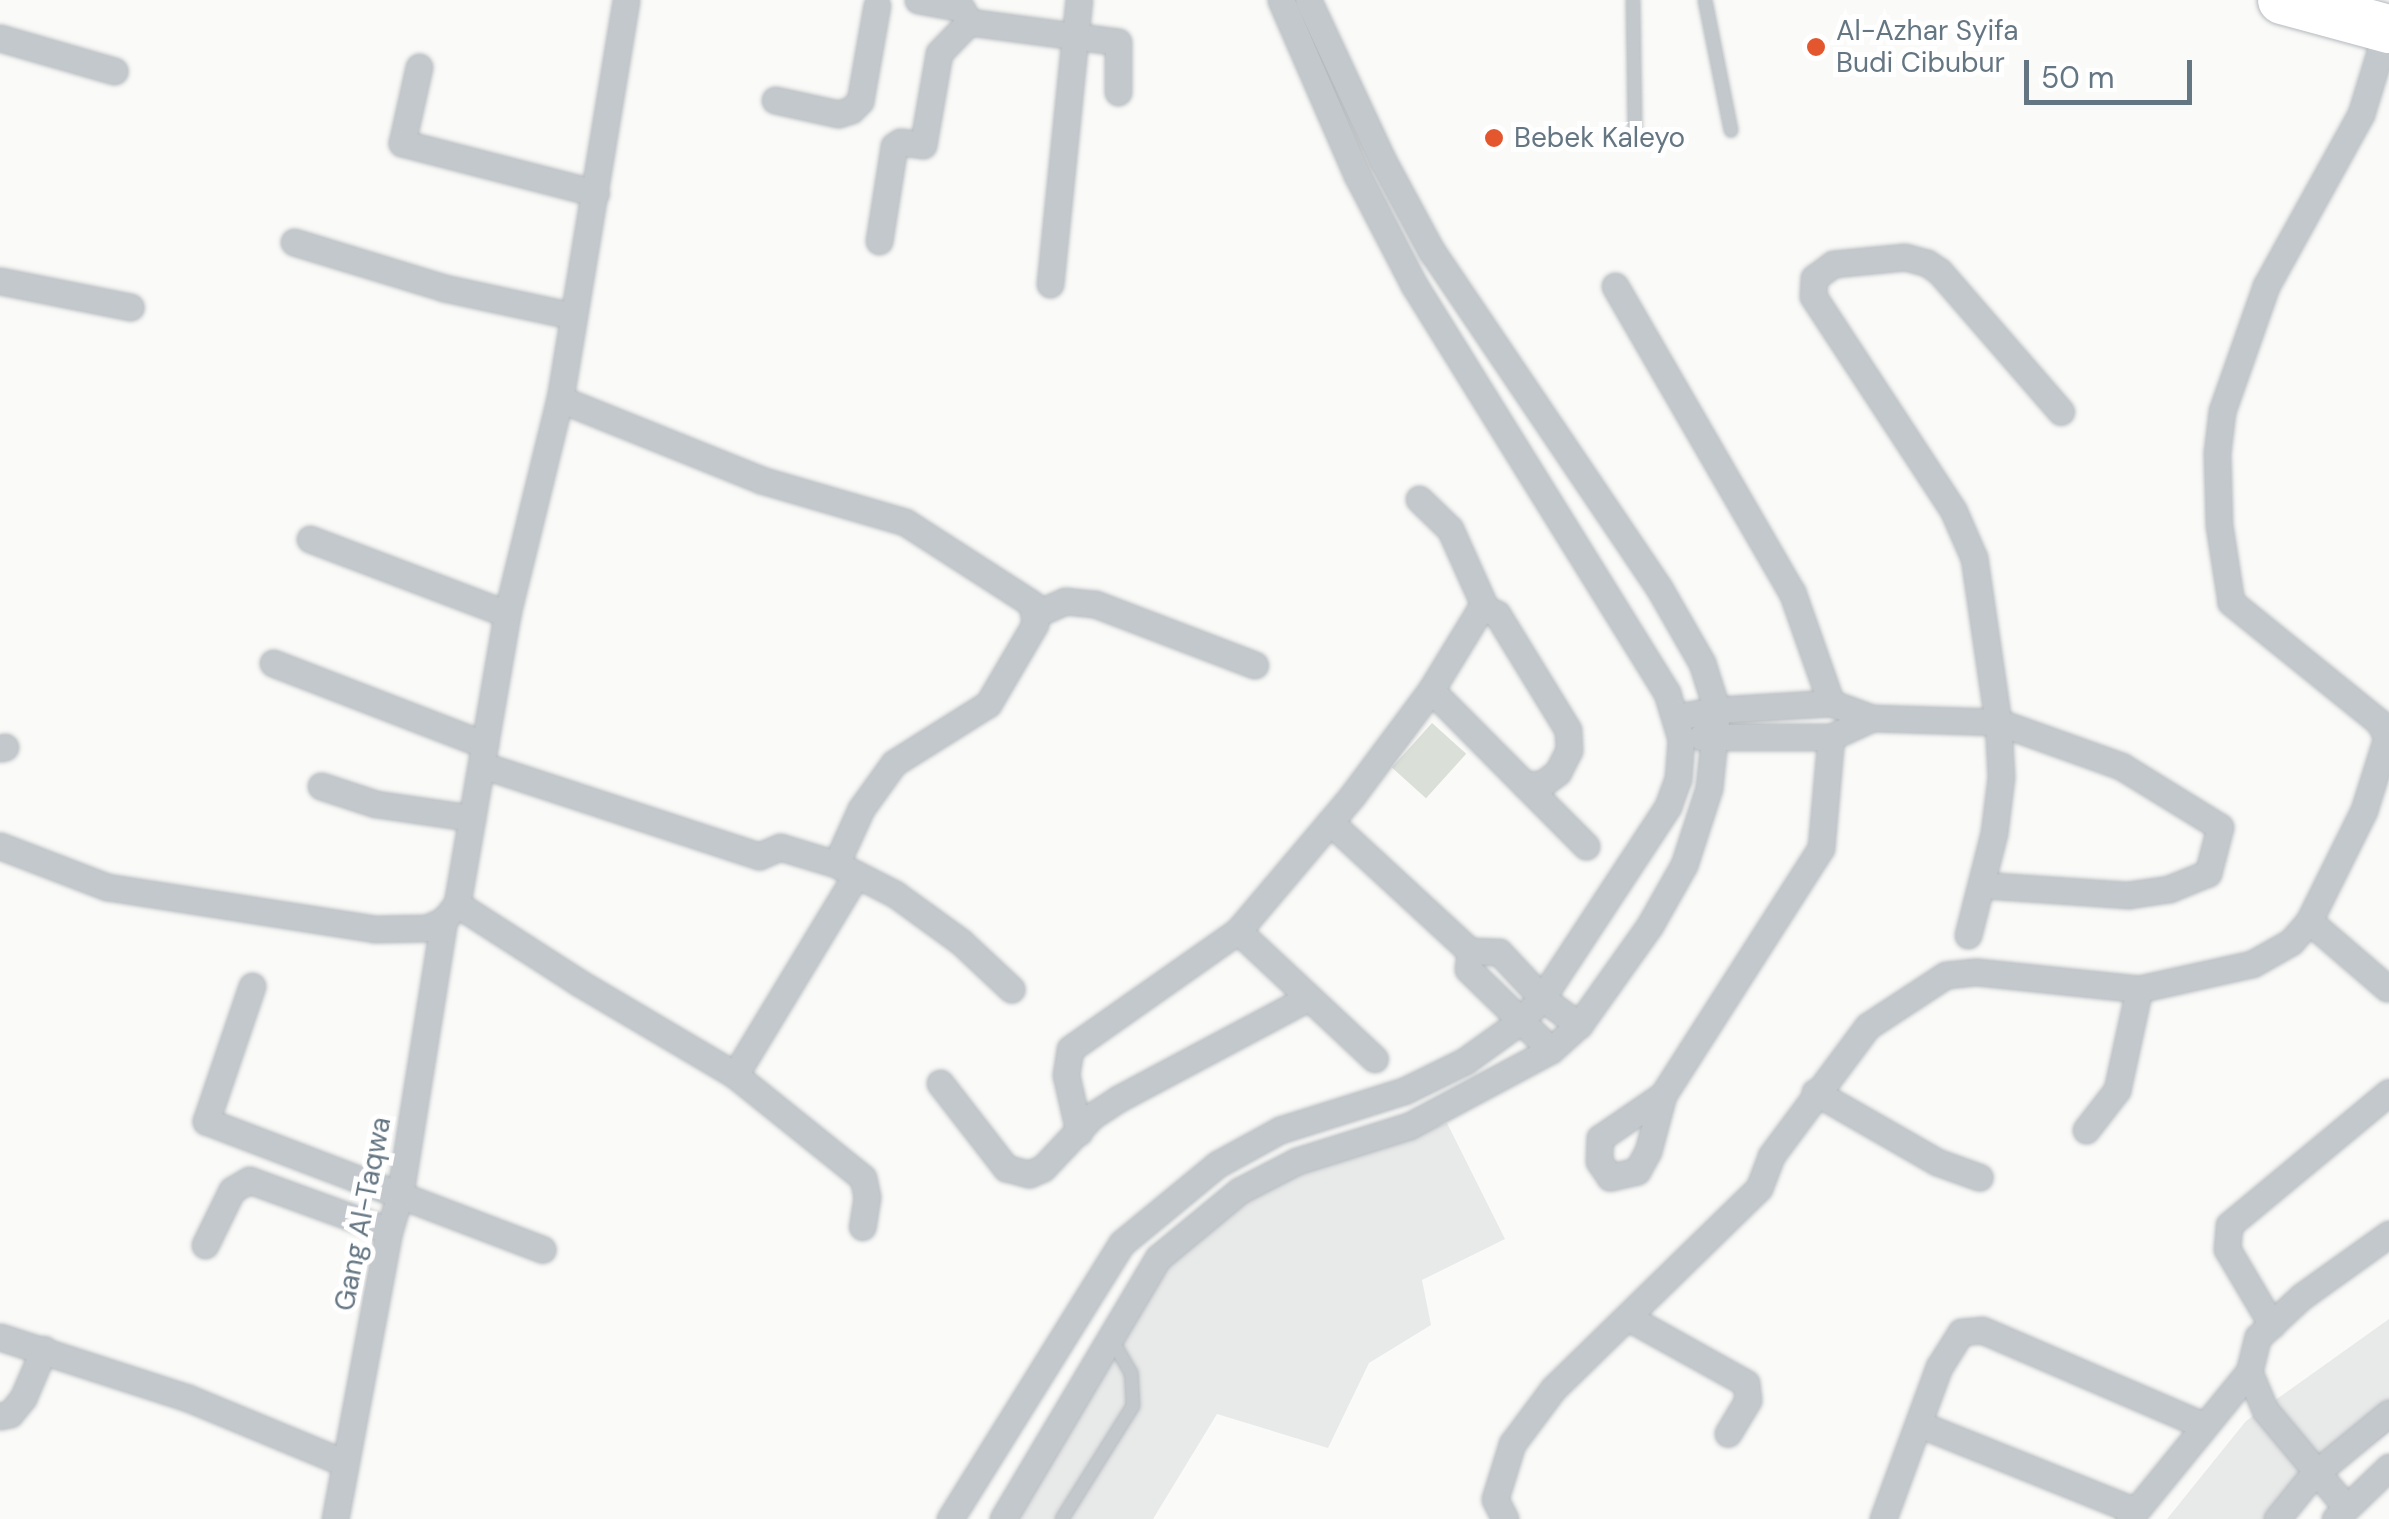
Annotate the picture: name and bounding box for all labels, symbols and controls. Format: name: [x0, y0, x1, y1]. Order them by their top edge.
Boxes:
place label: Al-Azhar Syifa Budi Cibubur: [1836, 14, 2018, 80]
marker: Al-Azhar Syifa Budi Cibubur: [1805, 36, 1827, 58]
scale bar: [2029, 40, 2196, 102]
text: 50 m: [2041, 58, 2115, 97]
place label: Bebek Kaleyo: [1514, 121, 1685, 155]
marker: Bebek Kaleyo: [1483, 127, 1505, 149]
street label: Gang Al-Taqwa: [328, 1114, 398, 1314]

